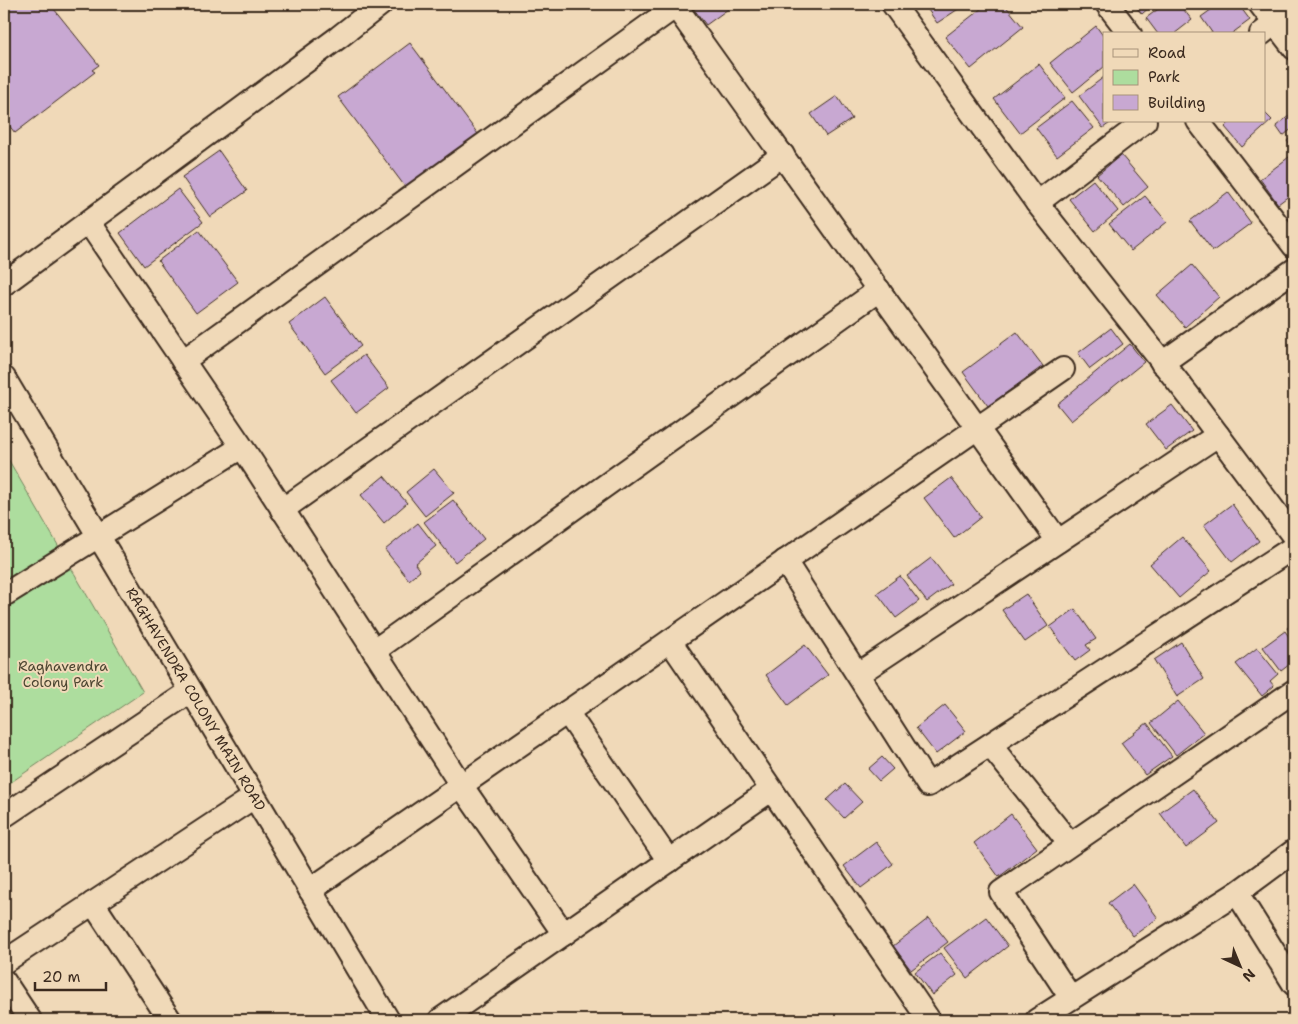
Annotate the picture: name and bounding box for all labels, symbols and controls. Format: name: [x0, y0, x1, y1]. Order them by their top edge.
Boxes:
legend: [1103, 32, 1266, 122]
text: Road: [1148, 43, 1186, 63]
text: Park: [1148, 67, 1180, 87]
text: Building: [1148, 93, 1205, 113]
street label: RAGHAVENDRA COLONY MAIN ROAD: [122, 584, 270, 814]
park label: Raghavendra Colony Park: [18, 657, 108, 691]
north arrow: [1216, 942, 1266, 992]
scale bar: [35, 959, 106, 991]
text: N: [1239, 965, 1259, 986]
text: 20 m: [42, 967, 81, 987]

